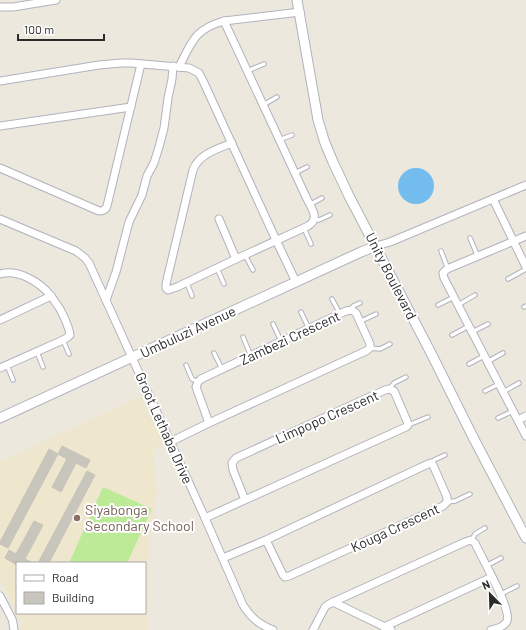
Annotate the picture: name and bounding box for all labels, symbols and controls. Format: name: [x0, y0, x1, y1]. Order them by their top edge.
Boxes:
scale bar: [18, 16, 104, 42]
text: 100 m: [24, 22, 54, 36]
street label: Unity Boulevard: [362, 229, 421, 322]
street label: Umbuluzi Avenue: [137, 302, 238, 361]
street label: Zambezi Crescent: [237, 307, 343, 368]
street label: Groot Lethaba Drive: [132, 369, 197, 486]
street label: Limpopo Crescent: [272, 386, 381, 447]
street label: Kouga Crescent: [348, 500, 442, 556]
place label: Siyabonga Secondary School: [85, 501, 194, 534]
marker: Siyabonga Secondary School: [72, 513, 82, 523]
legend: [16, 562, 146, 614]
text: Road: [52, 570, 79, 584]
north arrow: [470, 574, 510, 614]
text: N: [480, 577, 492, 592]
text: Building: [52, 590, 94, 604]

